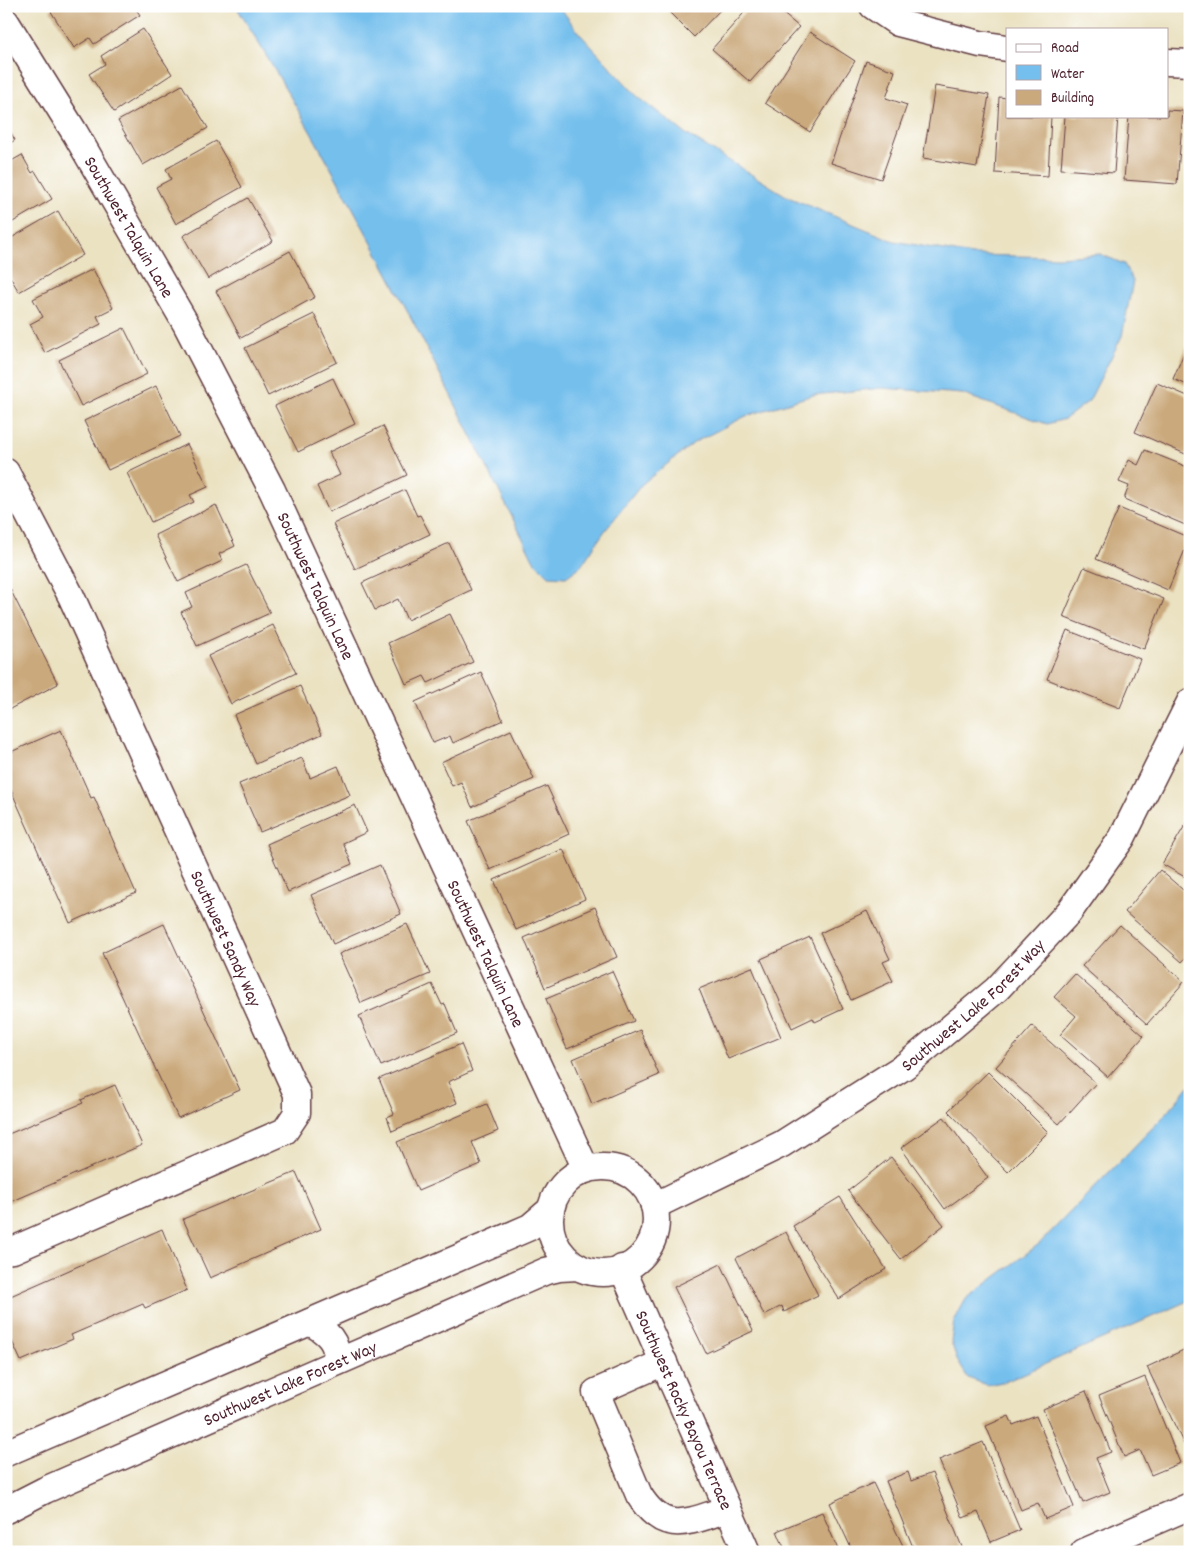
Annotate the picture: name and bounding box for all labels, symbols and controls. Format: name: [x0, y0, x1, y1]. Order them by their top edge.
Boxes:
legend: [1006, 28, 1168, 118]
text: Road: [1051, 38, 1079, 60]
text: Water: [1051, 64, 1085, 86]
text: Building: [1051, 88, 1094, 110]
street label: Southwest Talquin Lane: [76, 152, 178, 303]
street label: Southwest Talquin Lane: [269, 509, 359, 665]
street label: Southwest Sandy Way: [182, 867, 266, 1012]
street label: Southwest Talquin Lane: [439, 876, 529, 1032]
street label: Southwest Lake Forest Way: [897, 934, 1053, 1079]
street label: Southwest Rocky Bayou Terrace: [627, 1307, 737, 1515]
street label: Southwest Lake Forest Way: [200, 1336, 382, 1434]

